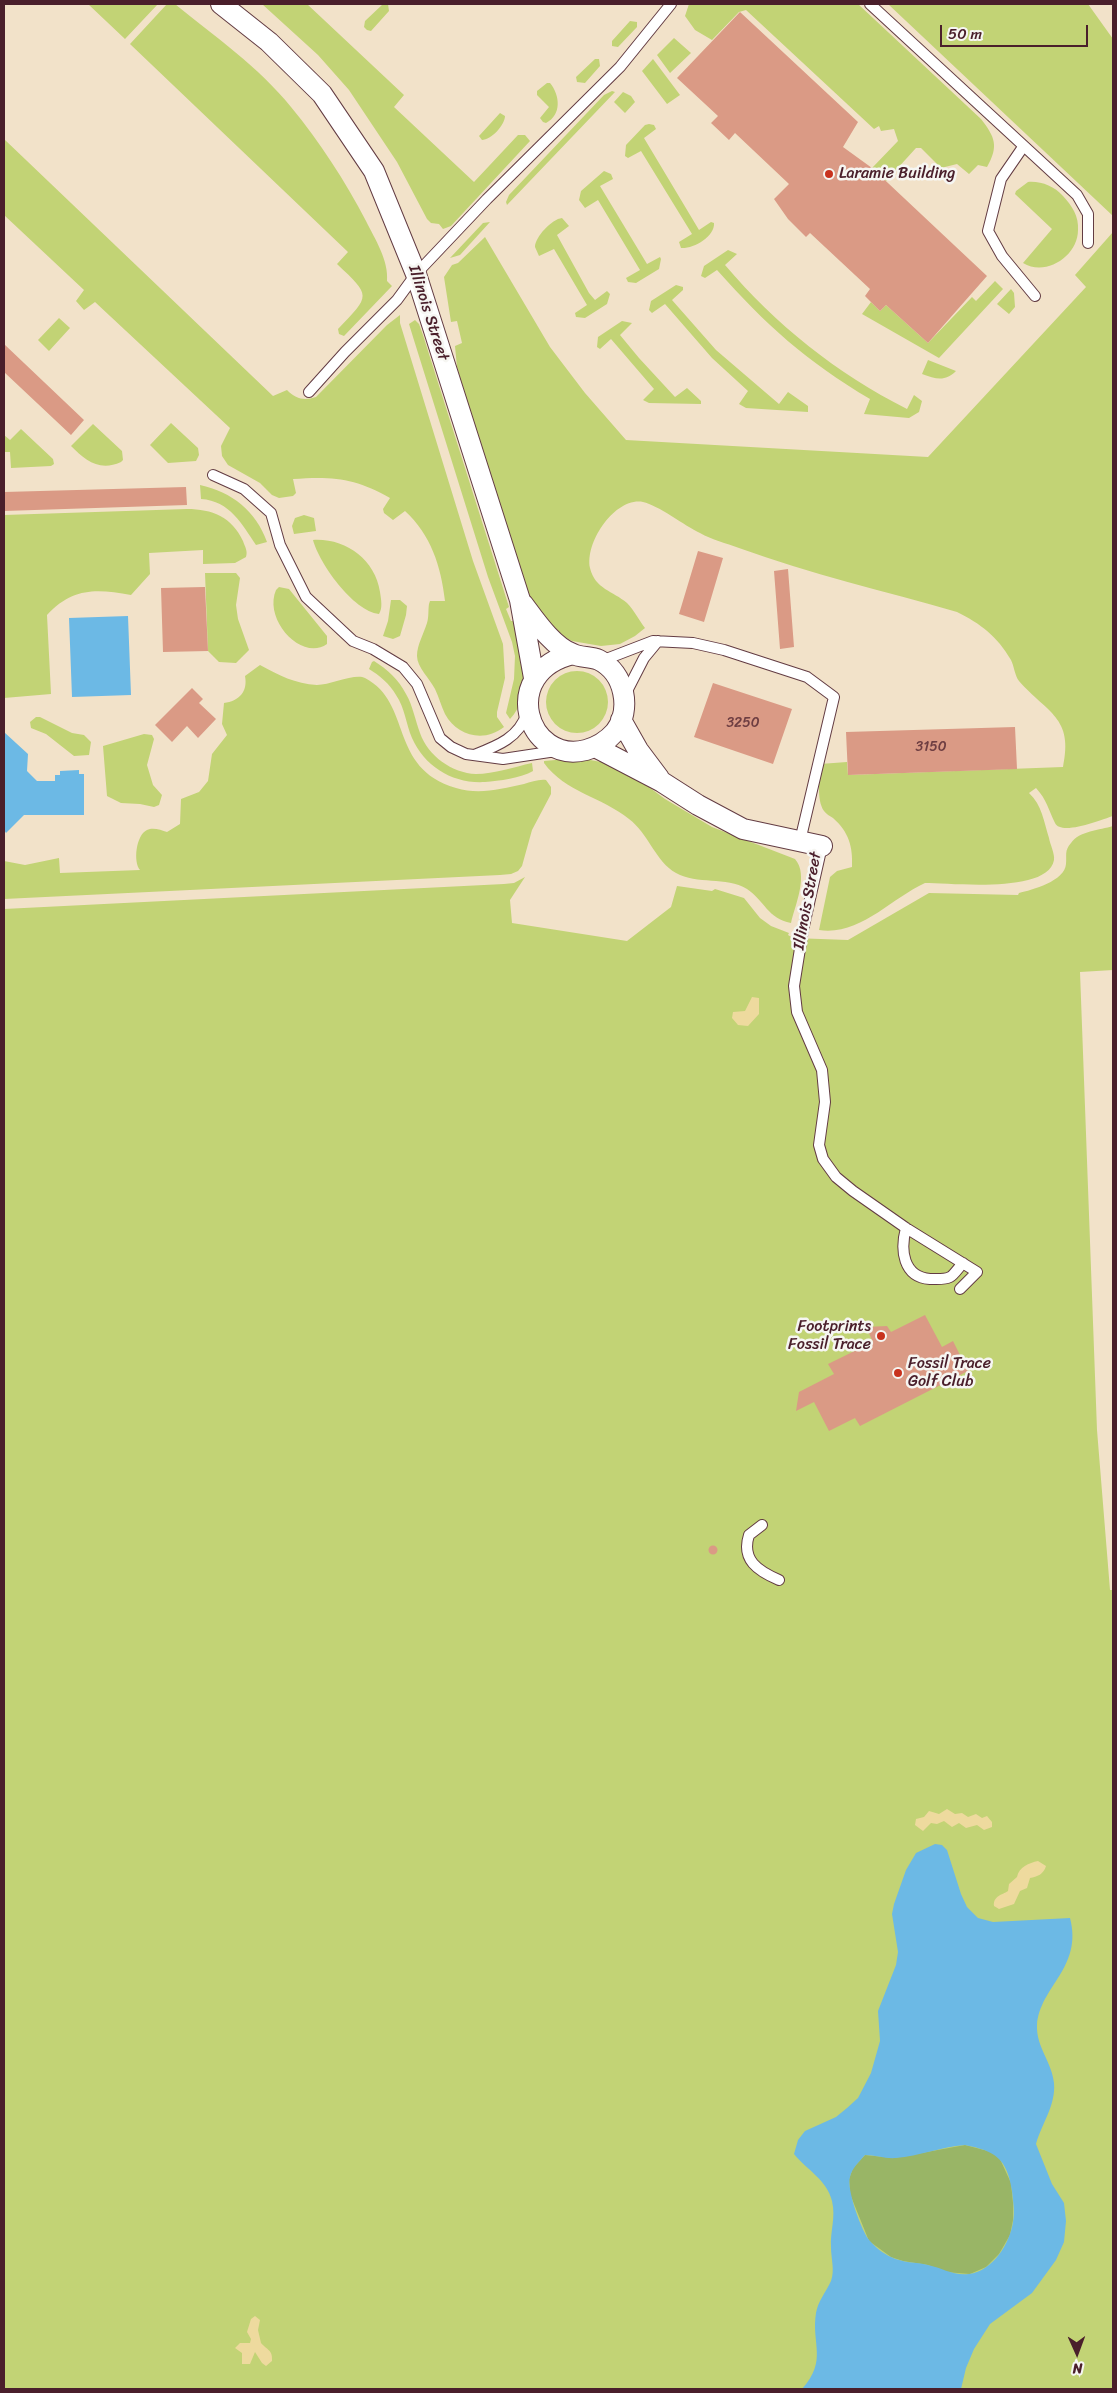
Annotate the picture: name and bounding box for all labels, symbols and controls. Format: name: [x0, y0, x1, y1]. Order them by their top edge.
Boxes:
scale bar: [942, 15, 1090, 47]
text: 50 m: [948, 21, 982, 47]
place label: Laramie Building: [839, 164, 955, 184]
marker: Laramie Building: [823, 168, 835, 180]
street label: Illinois Street: [404, 263, 452, 363]
house number: 3250: [726, 715, 760, 731]
house number: 3150: [915, 739, 947, 755]
street label: Illinois Street: [790, 851, 826, 951]
place label: Footprints Fossil Trace: [788, 1317, 871, 1355]
marker: Footprints Fossil Trace: [875, 1330, 887, 1342]
place label: Fossil Trace Golf Club: [908, 1354, 991, 1392]
marker: Fossil Trace Golf Club: [892, 1367, 904, 1379]
north arrow: [1052, 2328, 1102, 2378]
text: N: [1072, 2356, 1083, 2381]

